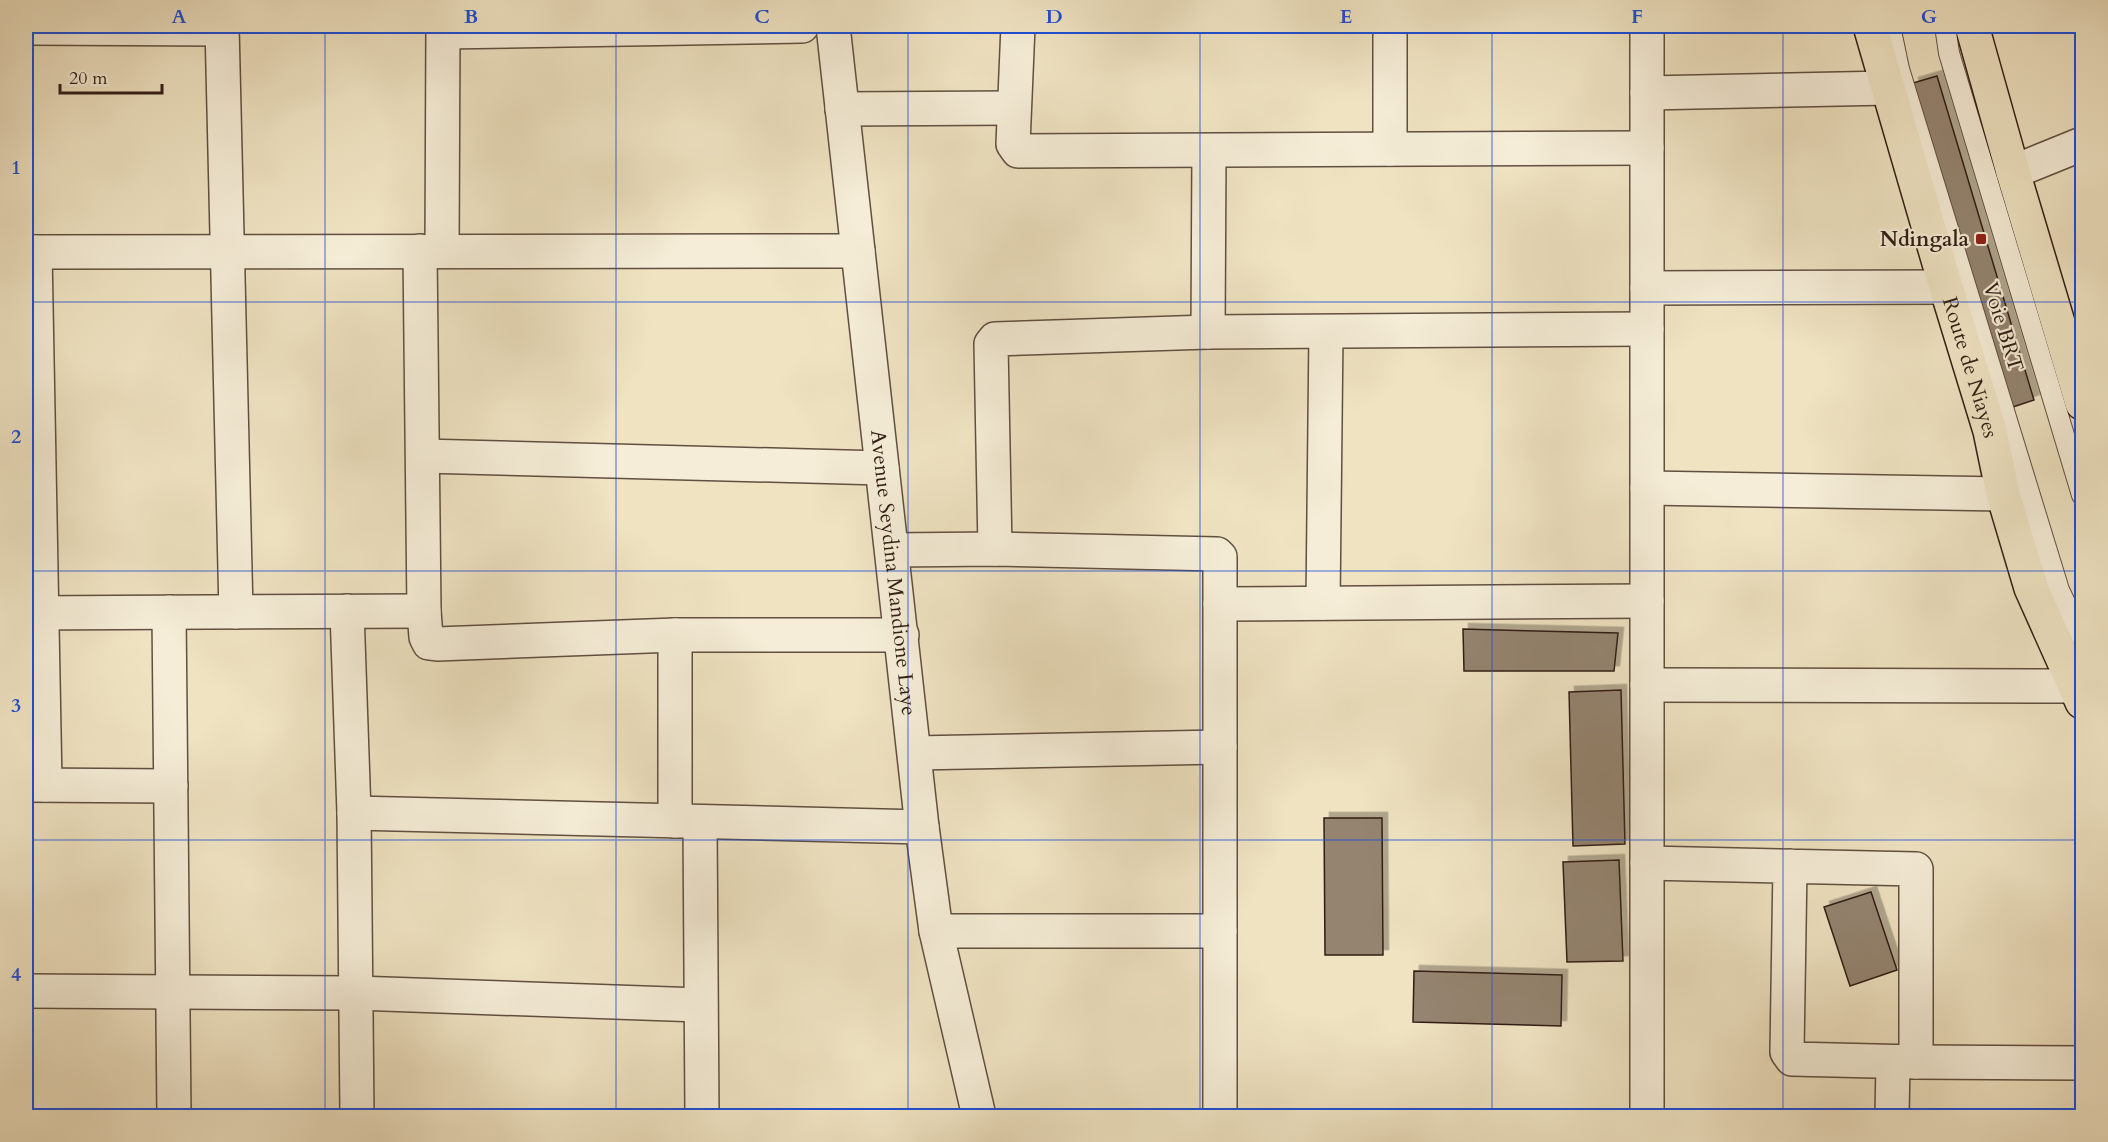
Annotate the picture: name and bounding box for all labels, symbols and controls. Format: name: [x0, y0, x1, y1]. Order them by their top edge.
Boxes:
text: A: [171, 3, 187, 30]
text: B: [464, 3, 478, 30]
text: C: [754, 3, 770, 30]
text: D: [1045, 3, 1063, 30]
text: E: [1340, 3, 1352, 30]
text: F: [1631, 3, 1643, 30]
text: G: [1921, 3, 1937, 30]
scale bar: [60, 57, 162, 95]
text: 20 m: [69, 66, 108, 91]
text: 1: [11, 154, 21, 181]
place label: Ndingala: [1880, 225, 1970, 254]
marker: Ndingala: [1974, 232, 1988, 246]
street label: Voie BRT: [1976, 279, 2030, 375]
street label: Route de Niayes: [1935, 293, 2006, 441]
text: 2: [11, 423, 21, 450]
street label: Avenue Seydina Mandione Laye: [863, 428, 924, 717]
text: 3: [11, 692, 21, 719]
text: 4: [11, 961, 21, 988]

